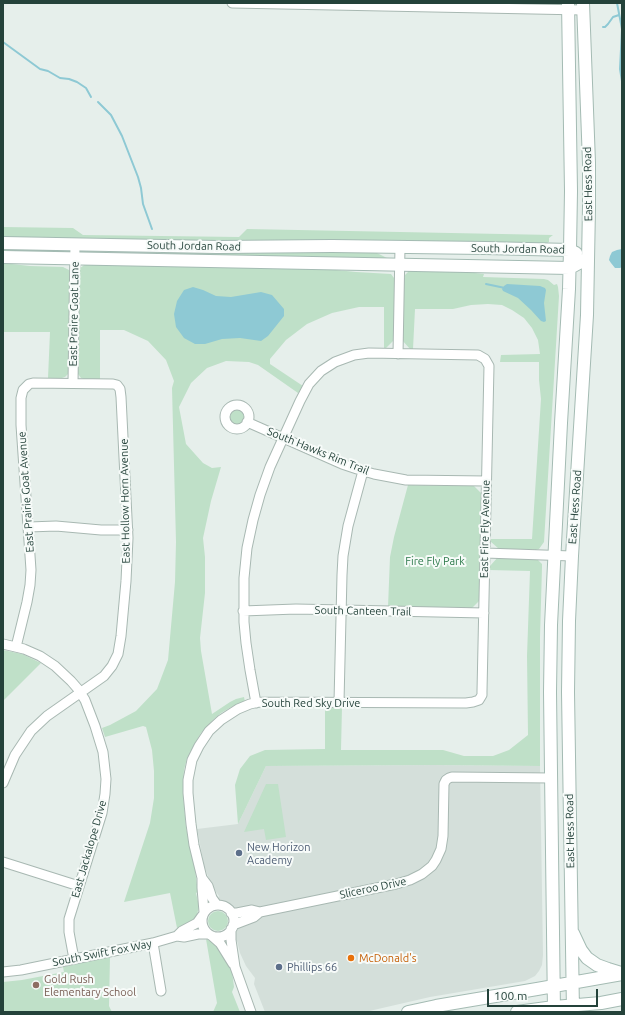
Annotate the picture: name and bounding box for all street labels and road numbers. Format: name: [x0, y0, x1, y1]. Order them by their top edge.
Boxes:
street label: East Hess Road: [581, 147, 595, 221]
street label: South Jordan Road: [147, 239, 241, 253]
street label: South Jordan Road: [471, 242, 565, 256]
street label: East Praire Goat Lane: [66, 261, 82, 367]
street label: South Hawks Rim Trail: [265, 424, 371, 478]
street label: East Prairie Goat Avenue: [15, 431, 37, 553]
street label: East Hollow Horn Avenue: [117, 438, 133, 564]
street label: East Hess Road: [566, 469, 584, 545]
street label: East Fire Fly Avenue: [478, 480, 492, 578]
street label: South Canteen Trail: [315, 604, 411, 618]
street label: South Red Sky Drive: [262, 696, 360, 710]
street label: East Hess Road: [563, 794, 577, 868]
street label: East Jackalope Drive: [69, 799, 109, 899]
street label: Sliceroo Drive: [338, 874, 408, 902]
street label: South Swift Fox Way: [51, 937, 153, 969]

